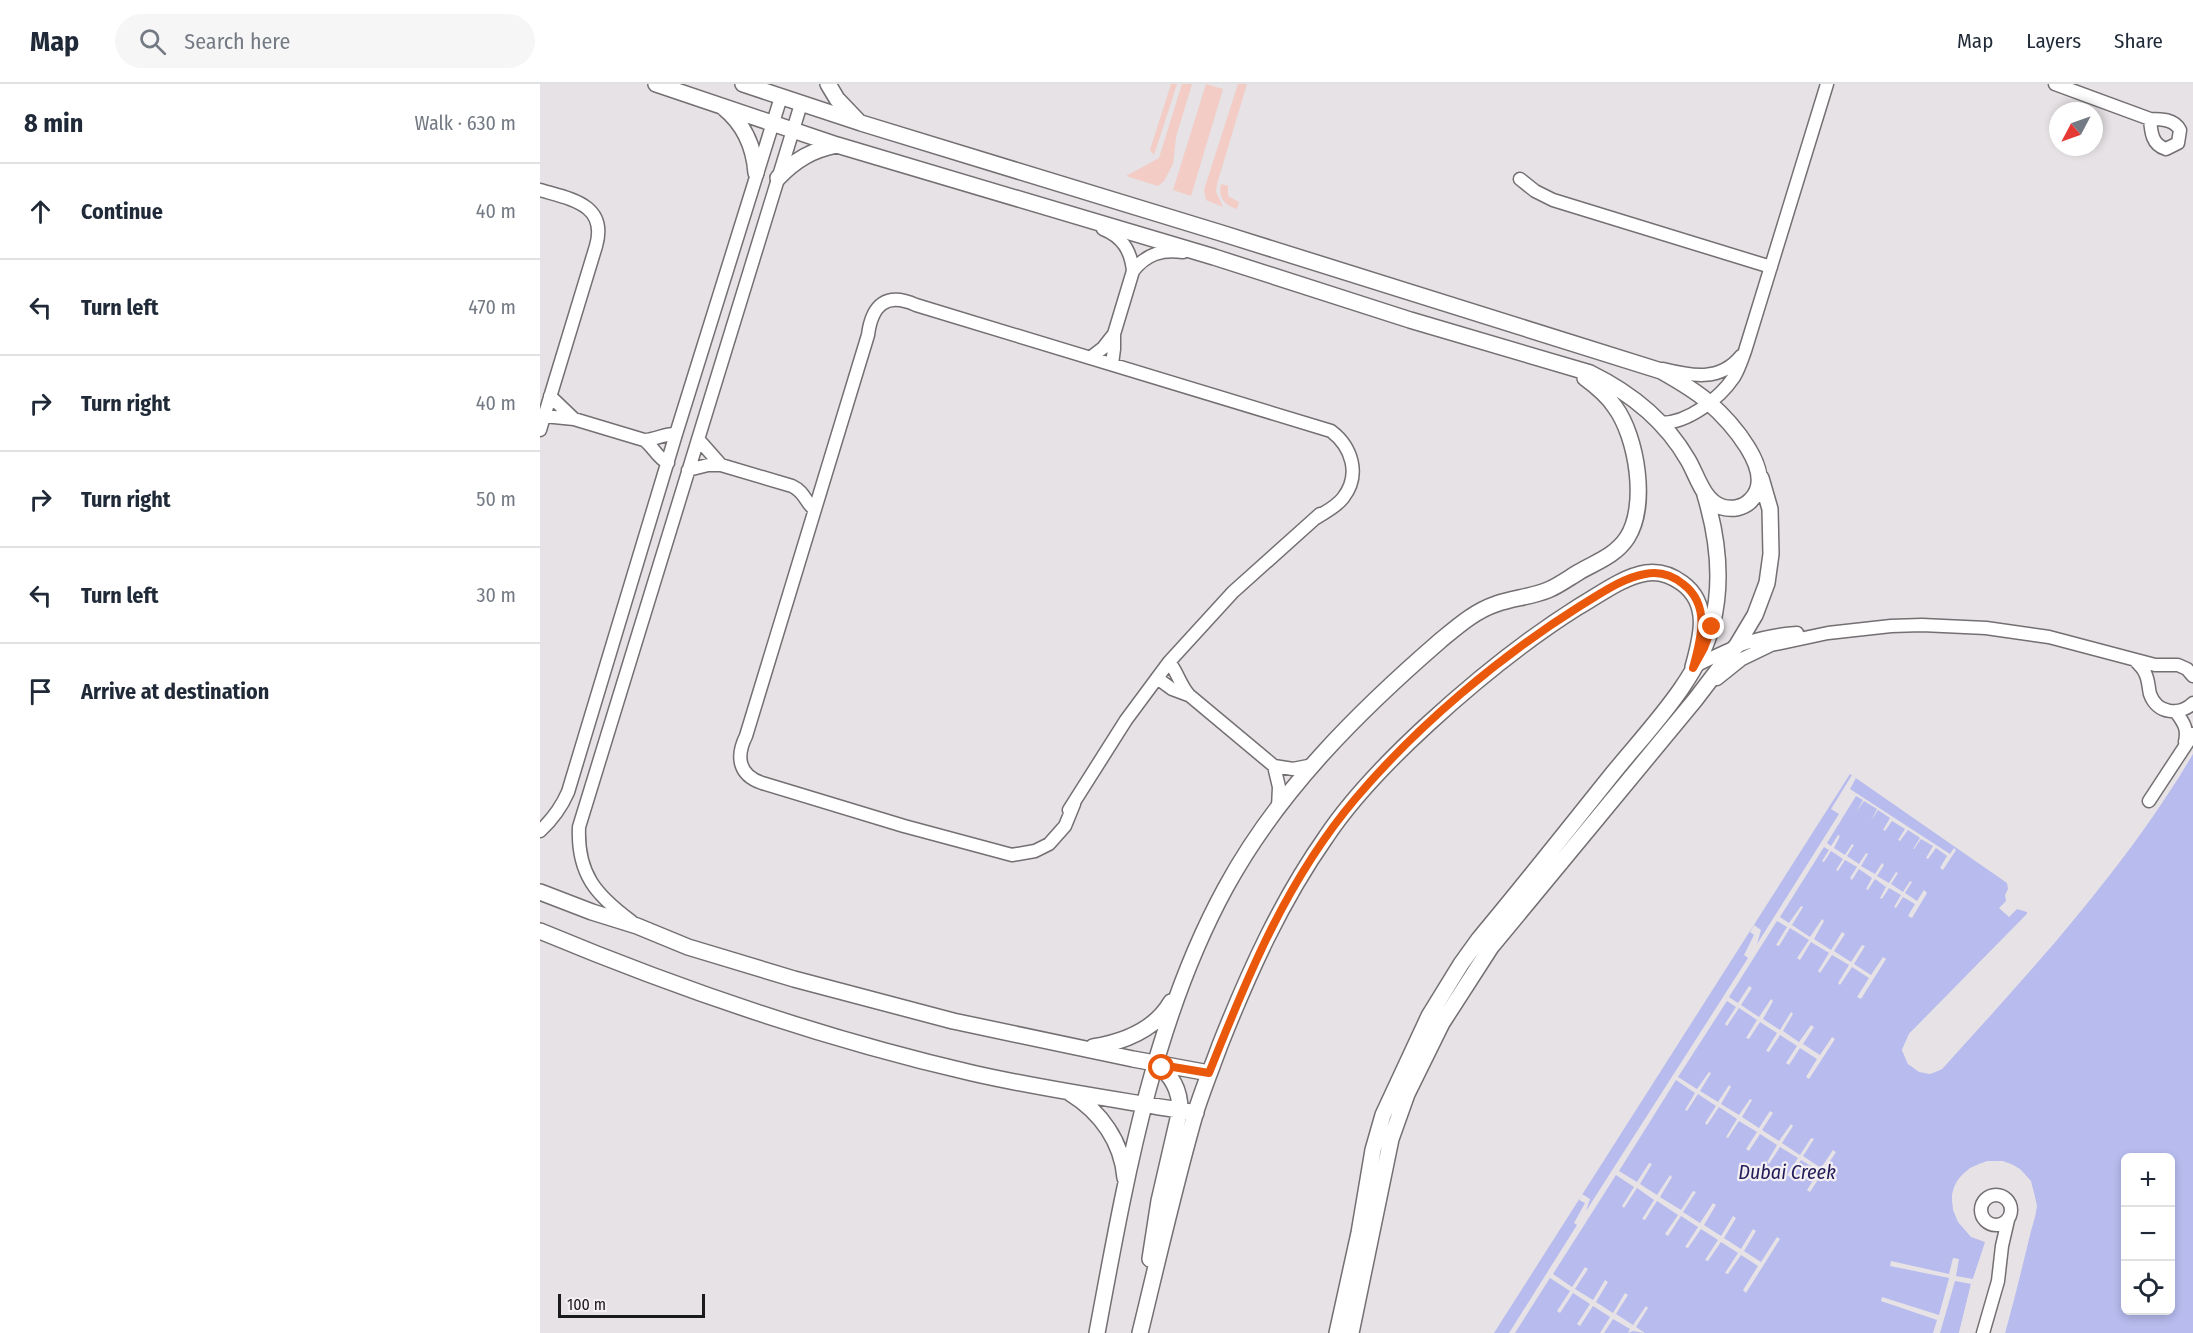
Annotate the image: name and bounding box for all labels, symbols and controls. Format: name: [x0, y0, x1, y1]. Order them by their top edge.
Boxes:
search box: [115, 14, 535, 68]
text: Map: [30, 25, 79, 58]
icon: search: [136, 25, 169, 58]
text: Search here: [184, 28, 290, 55]
text: Map: [1957, 28, 1993, 54]
text: Layers: [2026, 28, 2081, 54]
text: Share: [2114, 28, 2163, 54]
north arrow: [2049, 102, 2103, 156]
text: 8 min: [24, 108, 83, 139]
text: Walk · 630 m: [415, 111, 516, 135]
icon: ahead: [24, 195, 57, 228]
text: Continue: [81, 198, 163, 225]
text: 40 m: [476, 199, 516, 223]
icon: left: [24, 291, 57, 324]
text: Turn left: [81, 294, 159, 321]
text: 470 m: [468, 295, 516, 319]
icon: right: [24, 387, 57, 420]
text: Turn right: [81, 390, 170, 417]
text: 40 m: [476, 391, 516, 415]
icon: right: [24, 483, 57, 516]
text: Turn right: [81, 486, 170, 513]
text: 50 m: [476, 487, 516, 511]
icon: left: [24, 579, 57, 612]
text: Turn left: [81, 582, 159, 609]
text: 30 m: [476, 583, 516, 607]
route end: [1698, 613, 1724, 639]
icon: arrive: [24, 675, 57, 708]
text: Arrive at destination: [81, 678, 269, 705]
route start: [1148, 1054, 1174, 1080]
map controls: [2121, 1153, 2175, 1315]
button: +: [2121, 1153, 2175, 1207]
water label: Dubai Creek: [1738, 1160, 1836, 1184]
button: −: [2121, 1207, 2175, 1261]
button: locate: [2121, 1261, 2175, 1315]
scale bar: [558, 1291, 705, 1318]
text: 100 m: [567, 1295, 606, 1314]

